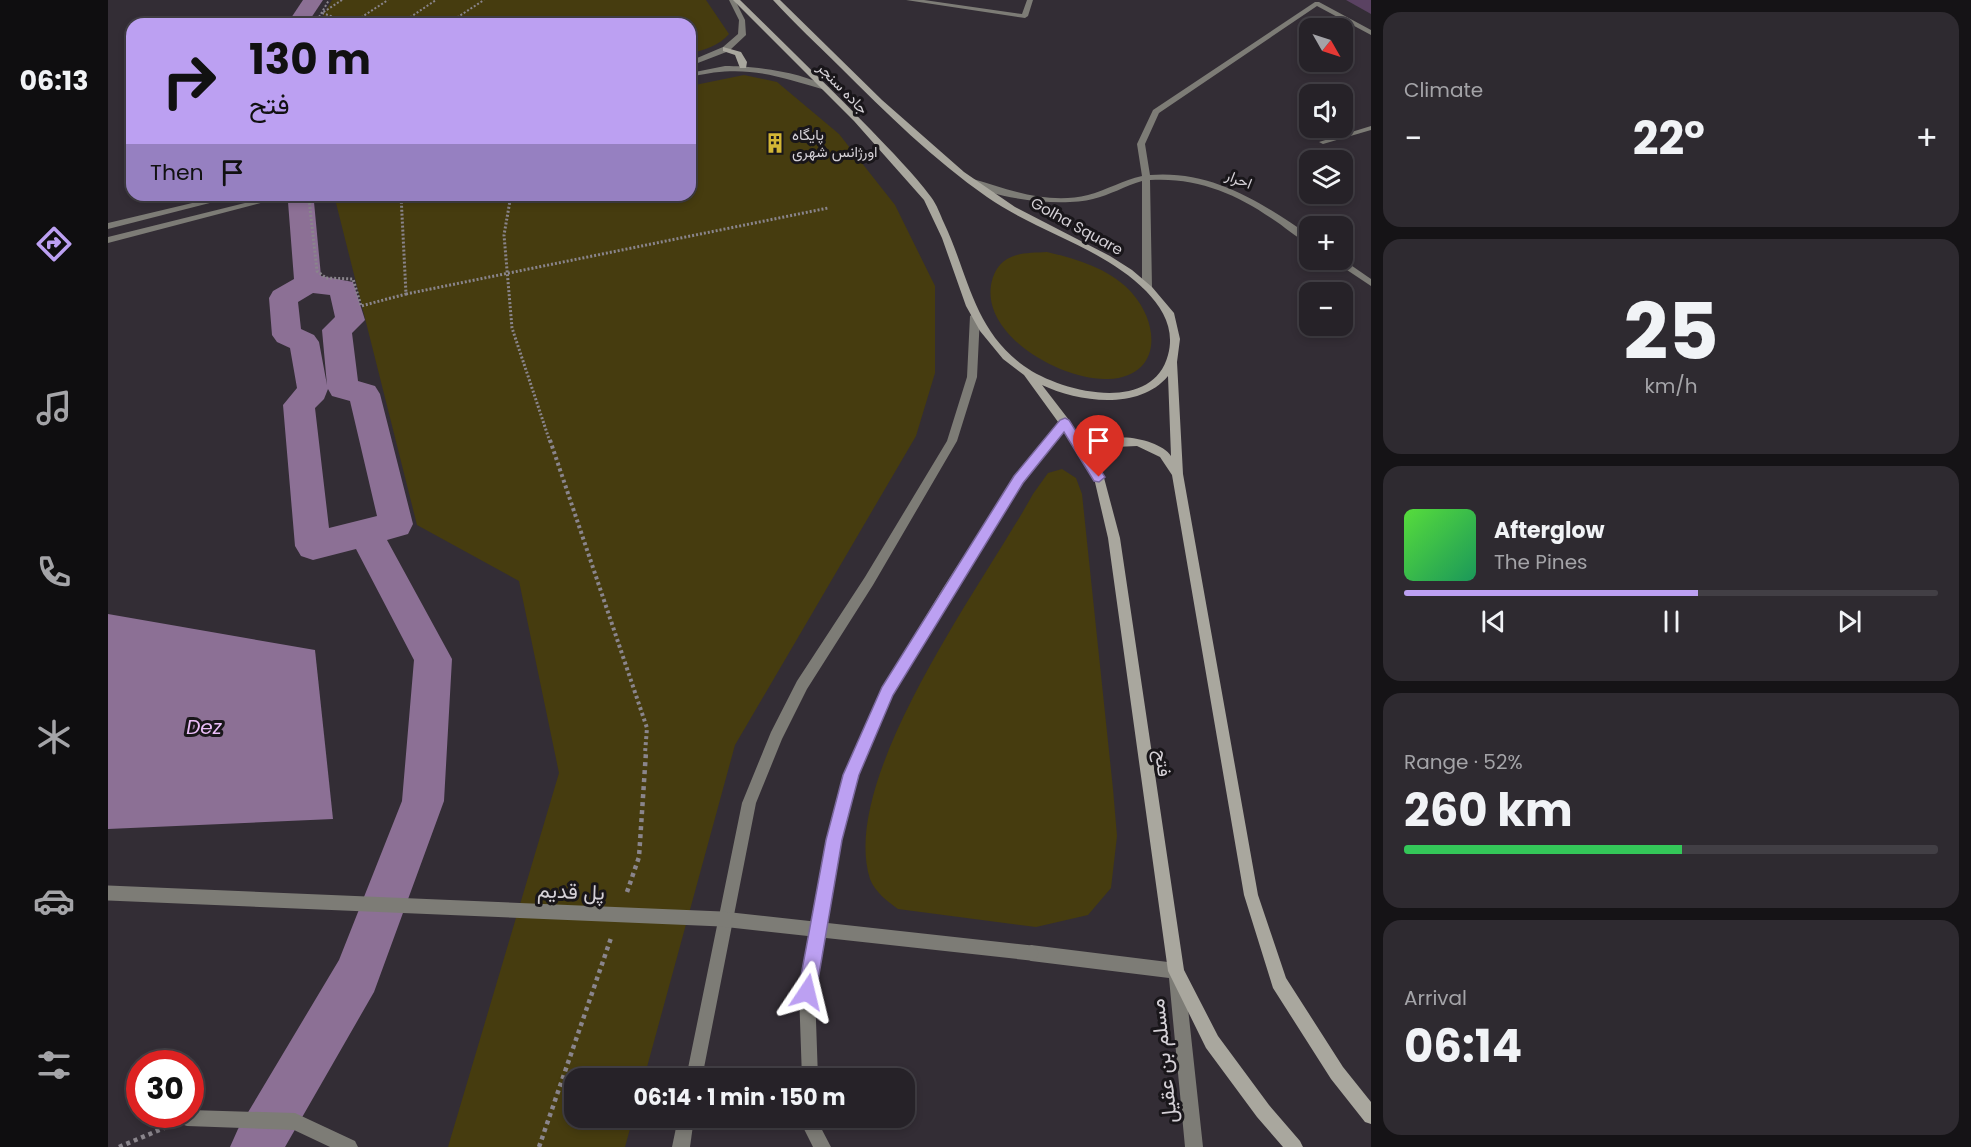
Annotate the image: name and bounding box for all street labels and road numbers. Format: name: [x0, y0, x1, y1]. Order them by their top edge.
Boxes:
street label: جاده سنجر: [812, 57, 873, 119]
street label: احرار: [1222, 164, 1255, 194]
street label: Golha Square: [1027, 192, 1127, 260]
street label: فتح: [1149, 748, 1177, 778]
street label: پل قدیم: [537, 875, 605, 907]
street label: مسلم بن عقیل: [1142, 997, 1184, 1125]

